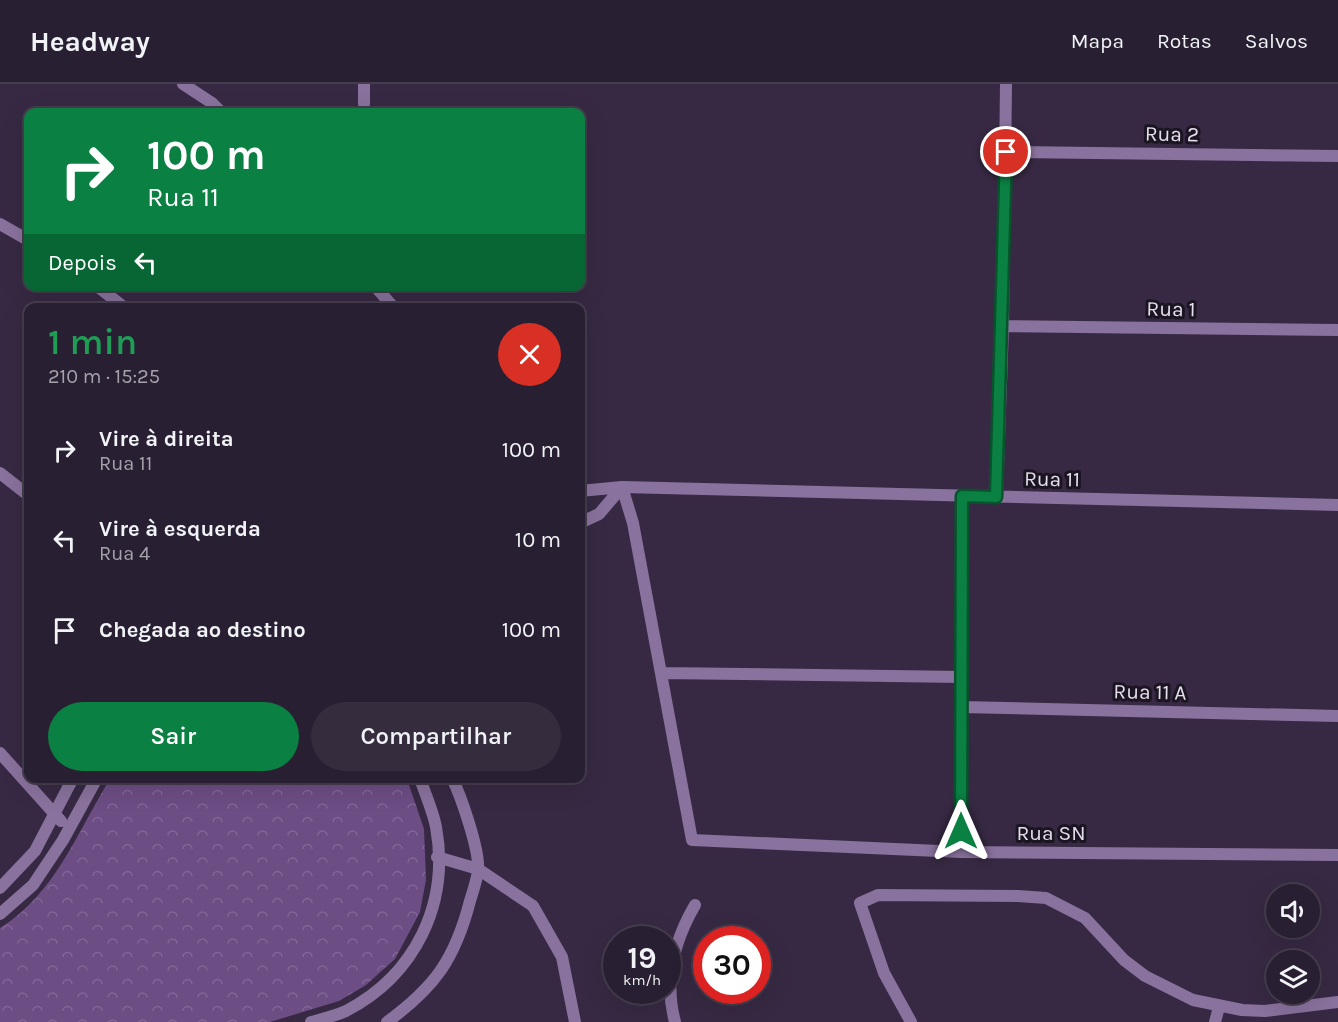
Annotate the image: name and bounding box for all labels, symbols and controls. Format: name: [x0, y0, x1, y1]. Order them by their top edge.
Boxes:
text: Headway: [30, 25, 150, 58]
text: Mapa: [1071, 29, 1124, 53]
text: Rotas: [1157, 29, 1212, 53]
text: Salvos: [1245, 29, 1308, 53]
street label: Rua 2: [1145, 122, 1199, 146]
pin: [980, 126, 1031, 177]
text: 100 m: [147, 130, 266, 180]
icon: right: [48, 132, 126, 210]
icon: arrive: [989, 135, 1022, 168]
text: Rua 11: [147, 181, 219, 213]
icon: left: [129, 246, 162, 279]
text: Depois: [48, 250, 117, 276]
street label: Rua 1: [1146, 297, 1196, 321]
text: 1 min: [48, 321, 137, 363]
button: close: [498, 323, 561, 386]
text: 210 m · 15:25: [48, 365, 160, 388]
text: Vire à direita: [99, 426, 234, 452]
icon: right: [48, 434, 81, 467]
text: 100 m: [502, 437, 561, 463]
text: Rua 11: [99, 452, 152, 475]
street label: Rua 11: [1024, 467, 1080, 491]
text: Vire à esquerda: [99, 516, 261, 542]
icon: left: [48, 524, 81, 557]
text: 10 m: [515, 527, 561, 553]
text: Rua 4: [99, 542, 150, 565]
icon: arrive: [48, 614, 81, 647]
text: Chegada ao destino: [99, 617, 306, 643]
text: 100 m: [502, 617, 561, 643]
street label: Rua 11 A: [1113, 679, 1187, 705]
button: Sair: [48, 702, 299, 771]
button: Compartilhar: [311, 702, 561, 771]
position arrow: [929, 799, 993, 863]
street label: Rua SN: [1016, 821, 1086, 845]
map controls: [1266, 884, 1320, 1004]
button: sound: [1266, 884, 1320, 938]
speed limit sign: 30: [693, 926, 771, 1004]
text: 19: [627, 940, 656, 976]
button: layers: [1266, 950, 1320, 1004]
text: km/h: [623, 971, 661, 989]

